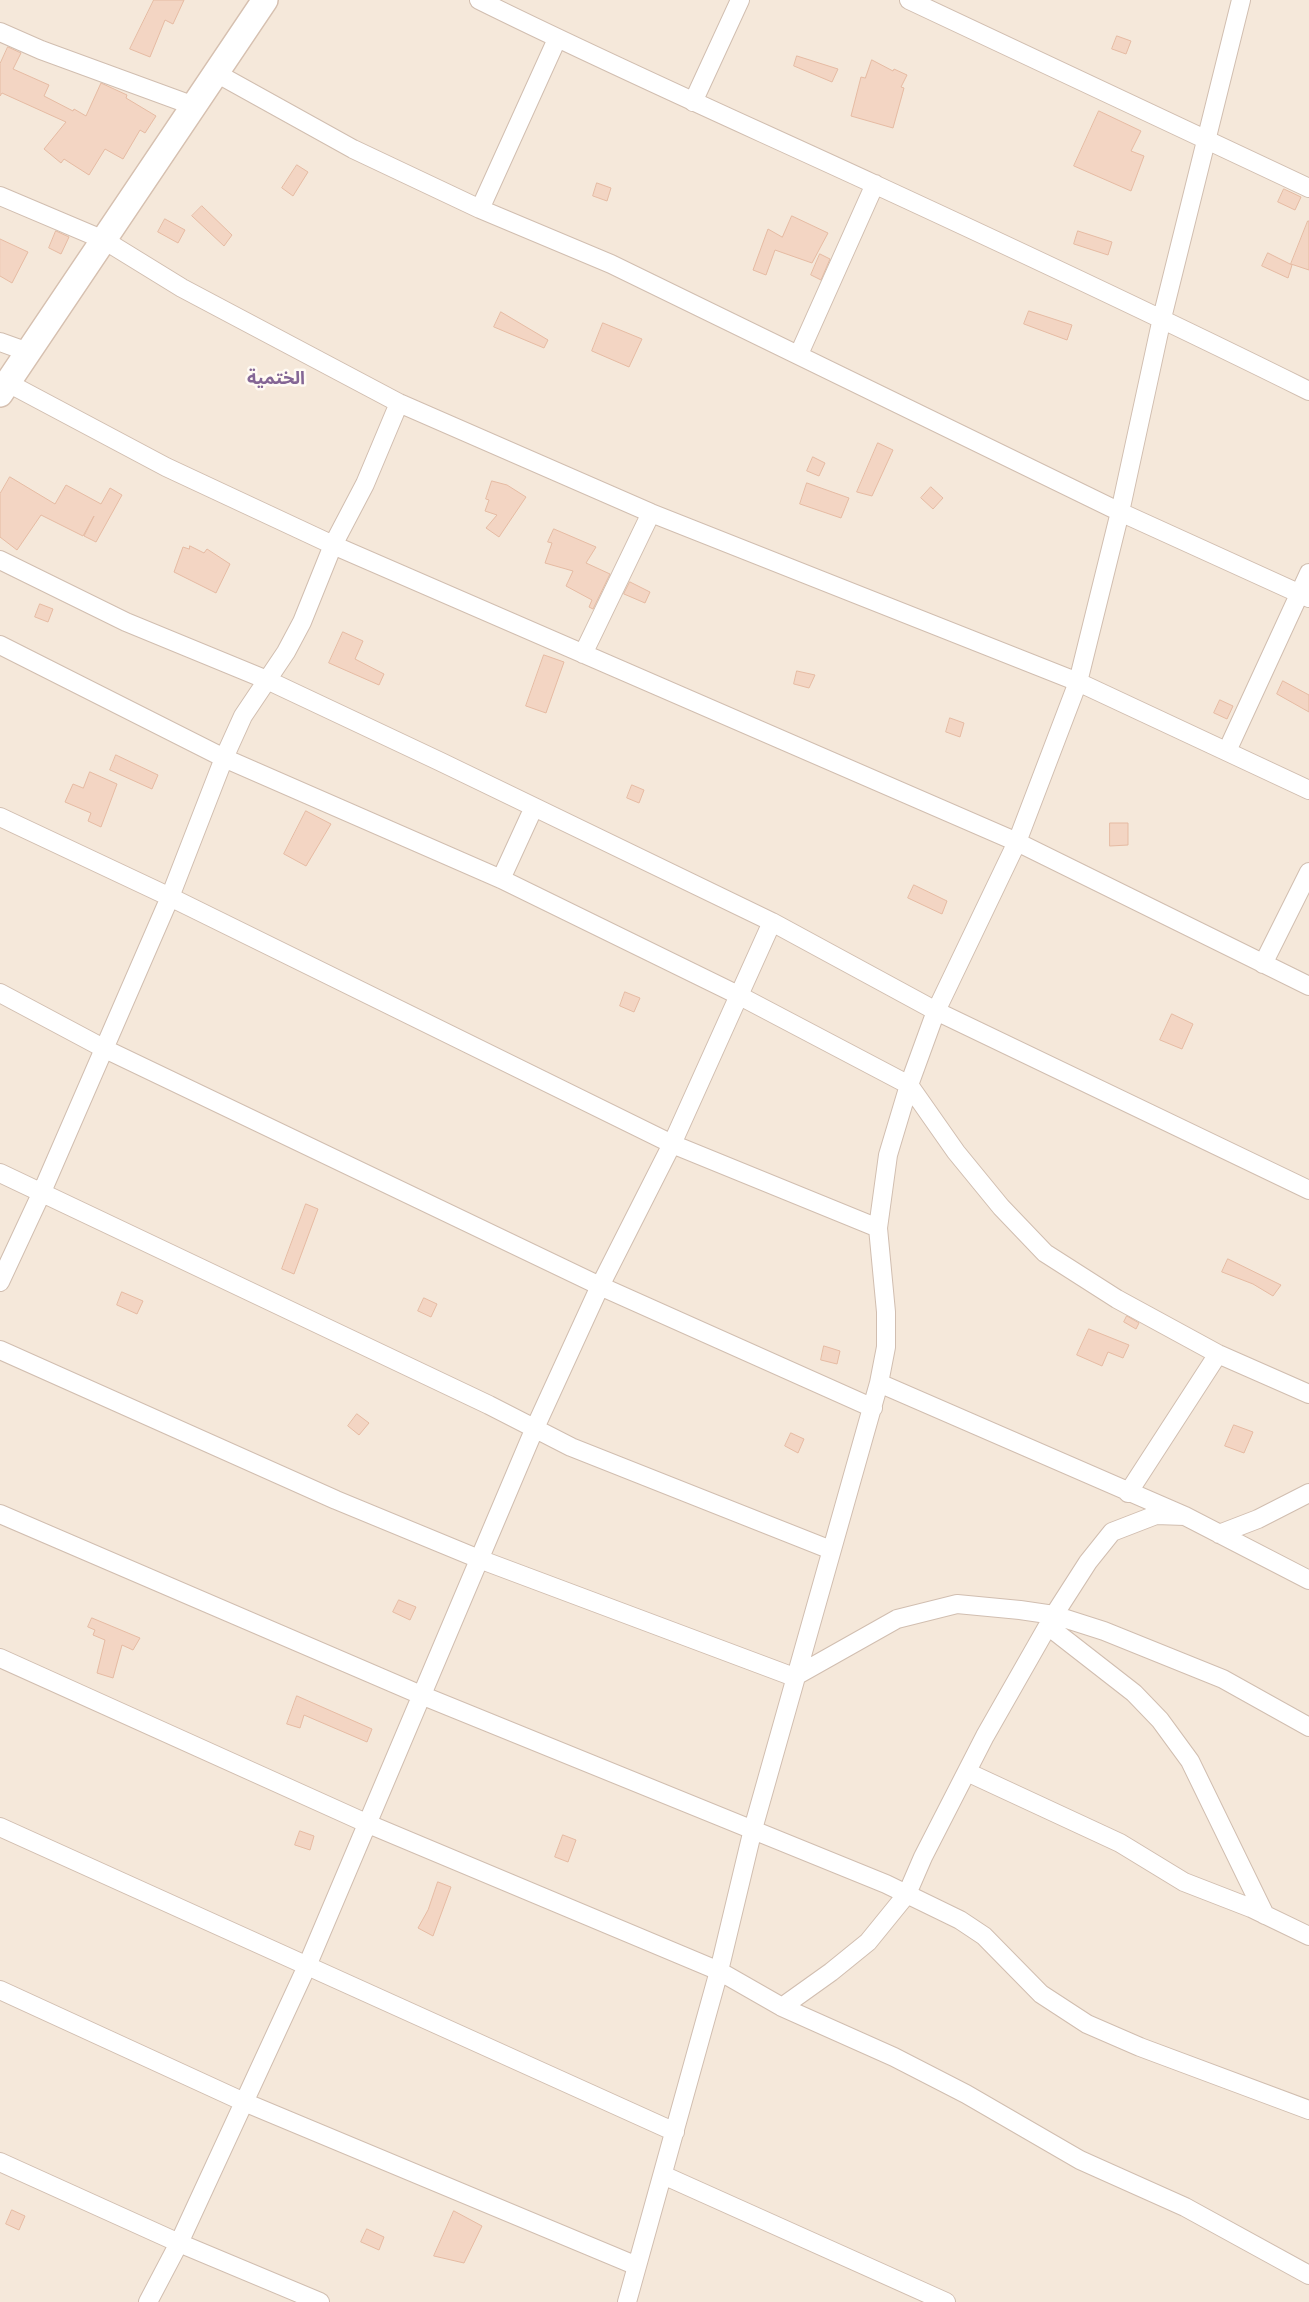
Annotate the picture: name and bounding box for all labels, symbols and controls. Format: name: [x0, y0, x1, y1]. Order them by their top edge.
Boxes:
district label: الختمية: [247, 368, 305, 390]

